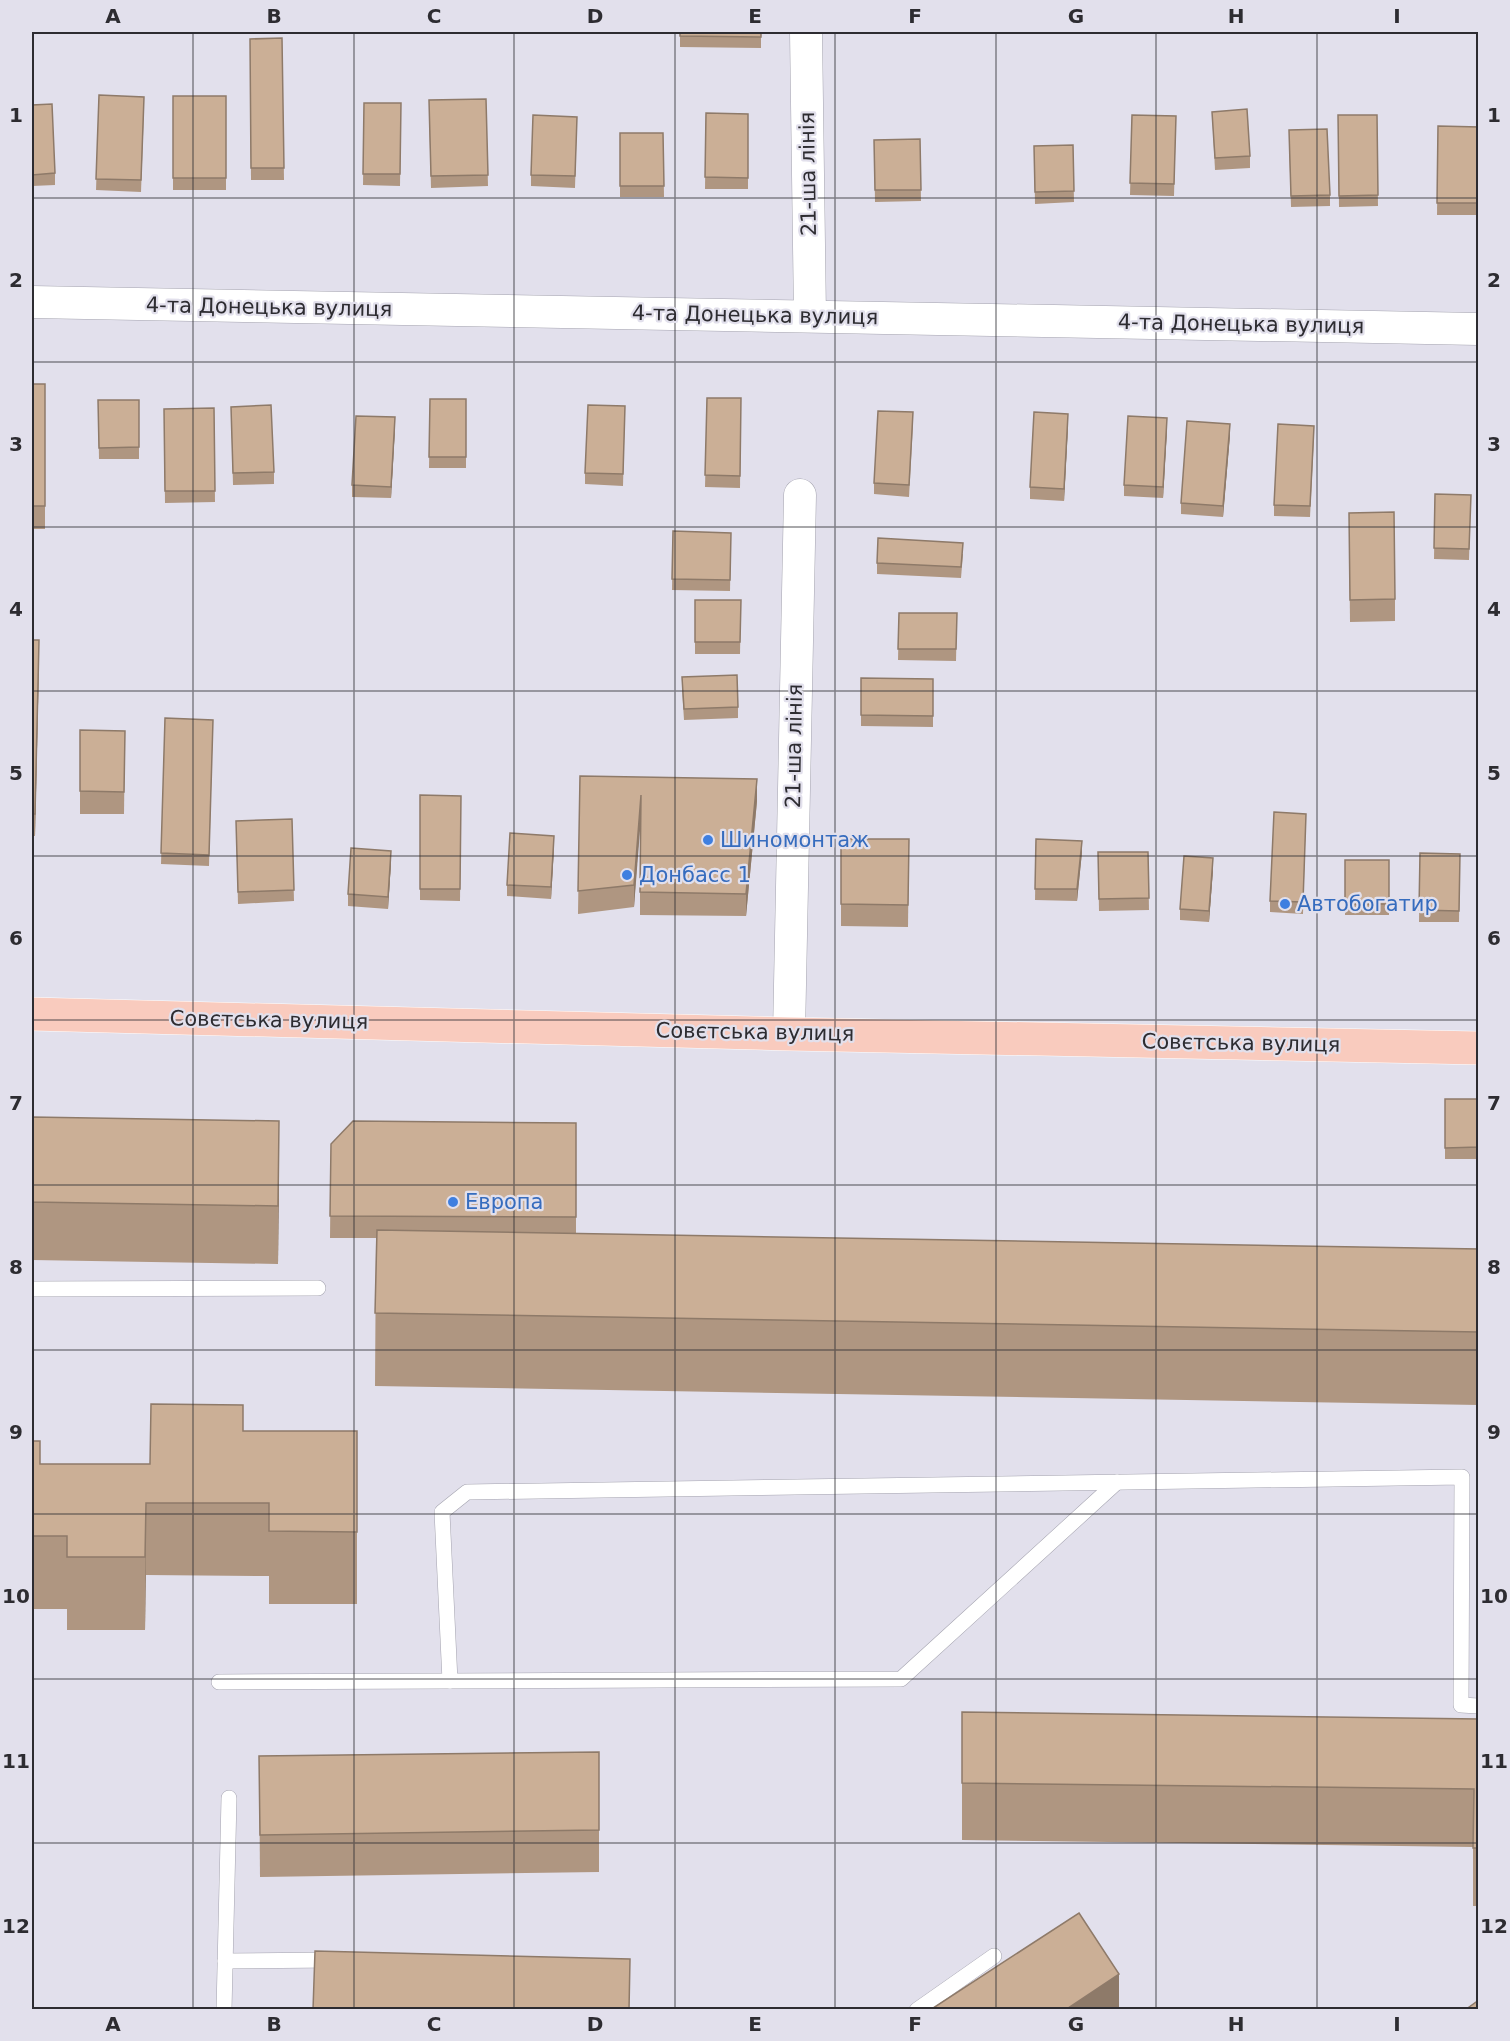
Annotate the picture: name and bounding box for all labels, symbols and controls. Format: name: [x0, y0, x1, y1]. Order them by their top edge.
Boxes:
text: A: [105, 4, 121, 28]
text: B: [266, 4, 282, 28]
text: C: [427, 4, 441, 28]
text: D: [587, 4, 603, 28]
text: E: [748, 4, 762, 28]
text: F: [908, 4, 922, 28]
text: G: [1068, 4, 1084, 28]
text: H: [1228, 4, 1244, 28]
text: I: [1393, 4, 1401, 28]
text: 1: [9, 103, 23, 127]
text: 1: [1487, 103, 1501, 127]
street label: 21-ша лінія: [795, 112, 821, 236]
text: 2: [9, 268, 23, 292]
text: 2: [1487, 268, 1501, 292]
street label: 4-та Донецька вулиця: [146, 293, 392, 321]
street label: 4-та Донецька вулиця: [632, 301, 878, 329]
street label: 4-та Донецька вулиця: [1118, 310, 1364, 338]
text: 3: [9, 432, 23, 456]
text: 3: [1487, 432, 1501, 456]
text: 4: [9, 597, 23, 621]
text: 4: [1487, 597, 1501, 621]
street label: 21-ша лінія: [781, 684, 807, 808]
text: 5: [9, 761, 23, 785]
text: 5: [1487, 761, 1501, 785]
place label: Шиномонтаж: [720, 828, 869, 852]
marker: Шиномонтаж: [701, 833, 715, 847]
place label: Донбасс 1: [639, 863, 751, 887]
marker: Донбасс 1: [620, 868, 634, 882]
place label: Автобогатир: [1297, 892, 1438, 916]
marker: Автобогатир: [1278, 897, 1292, 911]
text: 6: [9, 926, 23, 950]
text: 6: [1487, 926, 1501, 950]
street label: Совєтська вулиця: [170, 1006, 368, 1034]
street label: Совєтська вулиця: [656, 1018, 854, 1046]
street label: Совєтська вулиця: [1142, 1029, 1340, 1057]
text: 7: [9, 1091, 23, 1115]
text: 7: [1487, 1091, 1501, 1115]
place label: Европа: [465, 1190, 543, 1214]
marker: Европа: [446, 1195, 460, 1209]
text: 8: [9, 1255, 23, 1279]
text: 8: [1487, 1255, 1501, 1279]
text: 9: [9, 1420, 23, 1444]
text: 9: [1487, 1420, 1501, 1444]
text: 10: [2, 1584, 30, 1608]
text: 10: [1480, 1584, 1508, 1608]
text: 11: [2, 1749, 30, 1773]
text: 11: [1480, 1749, 1508, 1773]
text: 12: [2, 1914, 30, 1938]
text: 12: [1480, 1914, 1508, 1938]
text: A: [105, 2012, 121, 2036]
text: B: [266, 2012, 282, 2036]
text: C: [427, 2012, 441, 2036]
text: D: [587, 2012, 603, 2036]
text: E: [748, 2012, 762, 2036]
text: F: [908, 2012, 922, 2036]
text: G: [1068, 2012, 1084, 2036]
text: H: [1228, 2012, 1244, 2036]
text: I: [1393, 2012, 1401, 2036]

